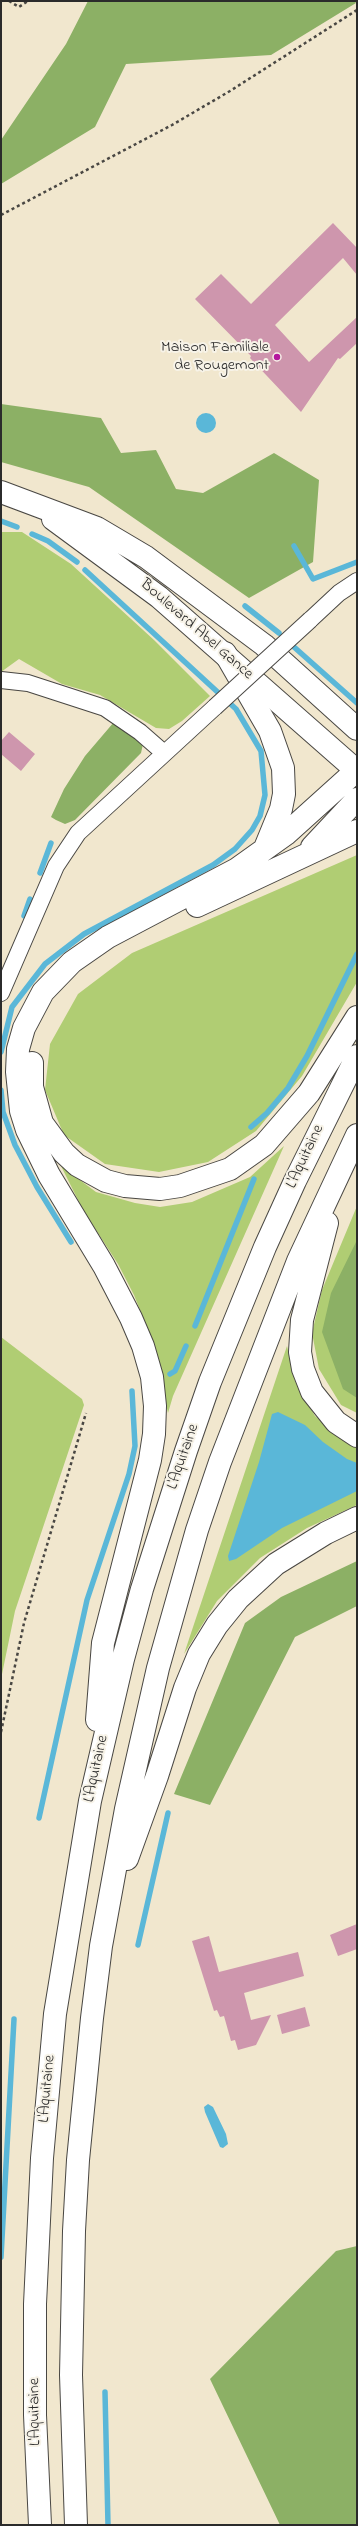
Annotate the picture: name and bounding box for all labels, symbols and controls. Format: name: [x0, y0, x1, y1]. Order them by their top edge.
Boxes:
place label: Maison Familiale de Rougemont: [161, 338, 269, 376]
marker: Maison Familiale de Rougemont: [272, 352, 282, 362]
street label: Boulevard Abel Gance: [135, 576, 257, 684]
street label: L'Aquitaine: [283, 1122, 329, 1192]
street label: L'Aquitaine: [164, 1422, 204, 1492]
street label: L'Aquitaine: [81, 1734, 113, 1804]
street label: L'Aquitaine: [35, 2054, 61, 2124]
street label: L'Aquitaine: [26, 2378, 46, 2446]

